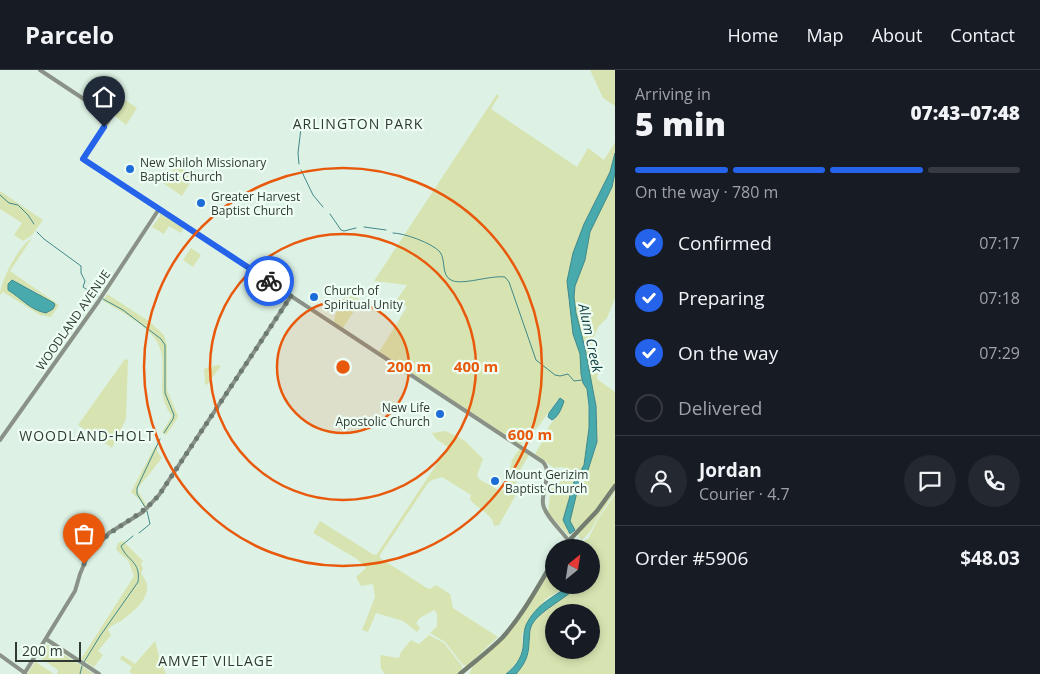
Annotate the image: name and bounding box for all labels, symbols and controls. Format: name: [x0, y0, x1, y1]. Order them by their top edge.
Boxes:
text: Parcelo: [25, 18, 114, 51]
text: Home: [728, 23, 778, 47]
text: Map: [806, 23, 844, 47]
text: About: [872, 23, 922, 47]
text: Contact: [950, 23, 1015, 47]
pin: [83, 76, 125, 127]
icon: home: [90, 83, 118, 111]
text: Arriving in: [635, 83, 711, 105]
text: 07:43–07:48: [910, 100, 1020, 126]
text: 5 min: [635, 102, 726, 145]
district label: ARLINGTON PARK: [293, 114, 423, 133]
place label: New Shiloh Missionary Baptist Church: [140, 154, 267, 185]
marker: New Shiloh Missionary Baptist Church: [124, 163, 136, 175]
text: On the way · 780 m: [635, 181, 778, 203]
place label: Greater Harvest Baptist Church: [211, 188, 300, 219]
marker: Greater Harvest Baptist Church: [195, 197, 207, 209]
icon: check: [635, 229, 663, 257]
text: Confirmed: [678, 230, 772, 256]
text: 07:17: [979, 232, 1020, 254]
courier: [244, 256, 294, 306]
street label: WOODLAND AVENUE: [32, 266, 114, 374]
icon: bike: [255, 267, 283, 295]
place label: Church of Spiritual Unity: [324, 282, 404, 313]
icon: check: [635, 284, 663, 312]
text: Preparing: [678, 285, 765, 311]
text: 07:18: [979, 287, 1020, 309]
marker: Church of Spiritual Unity: [308, 291, 320, 303]
water label: Alum Creek: [574, 301, 608, 375]
icon: check: [635, 339, 663, 367]
text: On the way: [678, 340, 778, 366]
text: 07:29: [979, 342, 1020, 364]
text: 200 m: [387, 356, 431, 376]
text: 400 m: [454, 356, 498, 376]
centre of rings: [334, 358, 352, 376]
text: Delivered: [678, 395, 762, 421]
place label: New Life Apostolic Church: [335, 399, 430, 430]
marker: New Life Apostolic Church: [434, 408, 446, 420]
text: 600 m: [508, 424, 552, 444]
district label: WOODLAND-HOLT: [19, 426, 155, 445]
button: person: [635, 455, 687, 507]
button: chat: [904, 455, 956, 507]
button: phone: [968, 455, 1020, 507]
text: Jordan: [699, 457, 762, 483]
place label: Mount Gerizim Baptist Church: [505, 466, 588, 497]
marker: Mount Gerizim Baptist Church: [489, 475, 501, 487]
text: Courier · 4.7: [699, 483, 790, 505]
pin: [63, 513, 105, 564]
icon: bag: [70, 520, 98, 548]
north arrow: [545, 539, 600, 594]
map controls: [545, 539, 600, 659]
text: Order #5906: [635, 545, 748, 571]
text: $48.03: [960, 545, 1020, 571]
button: locate: [545, 604, 600, 659]
scale bar: [15, 639, 81, 662]
text: 200 m: [22, 641, 63, 660]
district label: AMVET VILLAGE: [158, 651, 274, 670]

